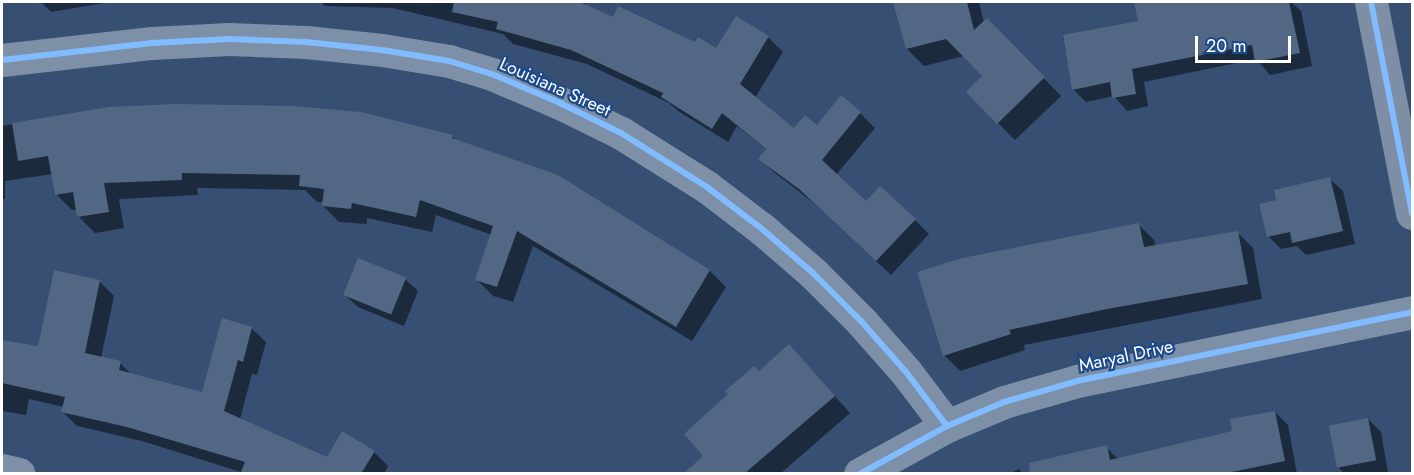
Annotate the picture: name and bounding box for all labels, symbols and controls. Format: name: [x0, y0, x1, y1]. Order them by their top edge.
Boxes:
scale bar: [1198, 24, 1294, 62]
text: 20 m: [1206, 33, 1246, 59]
street label: Louisiana Street: [496, 53, 614, 121]
street label: Maryal Drive: [1077, 335, 1175, 377]

